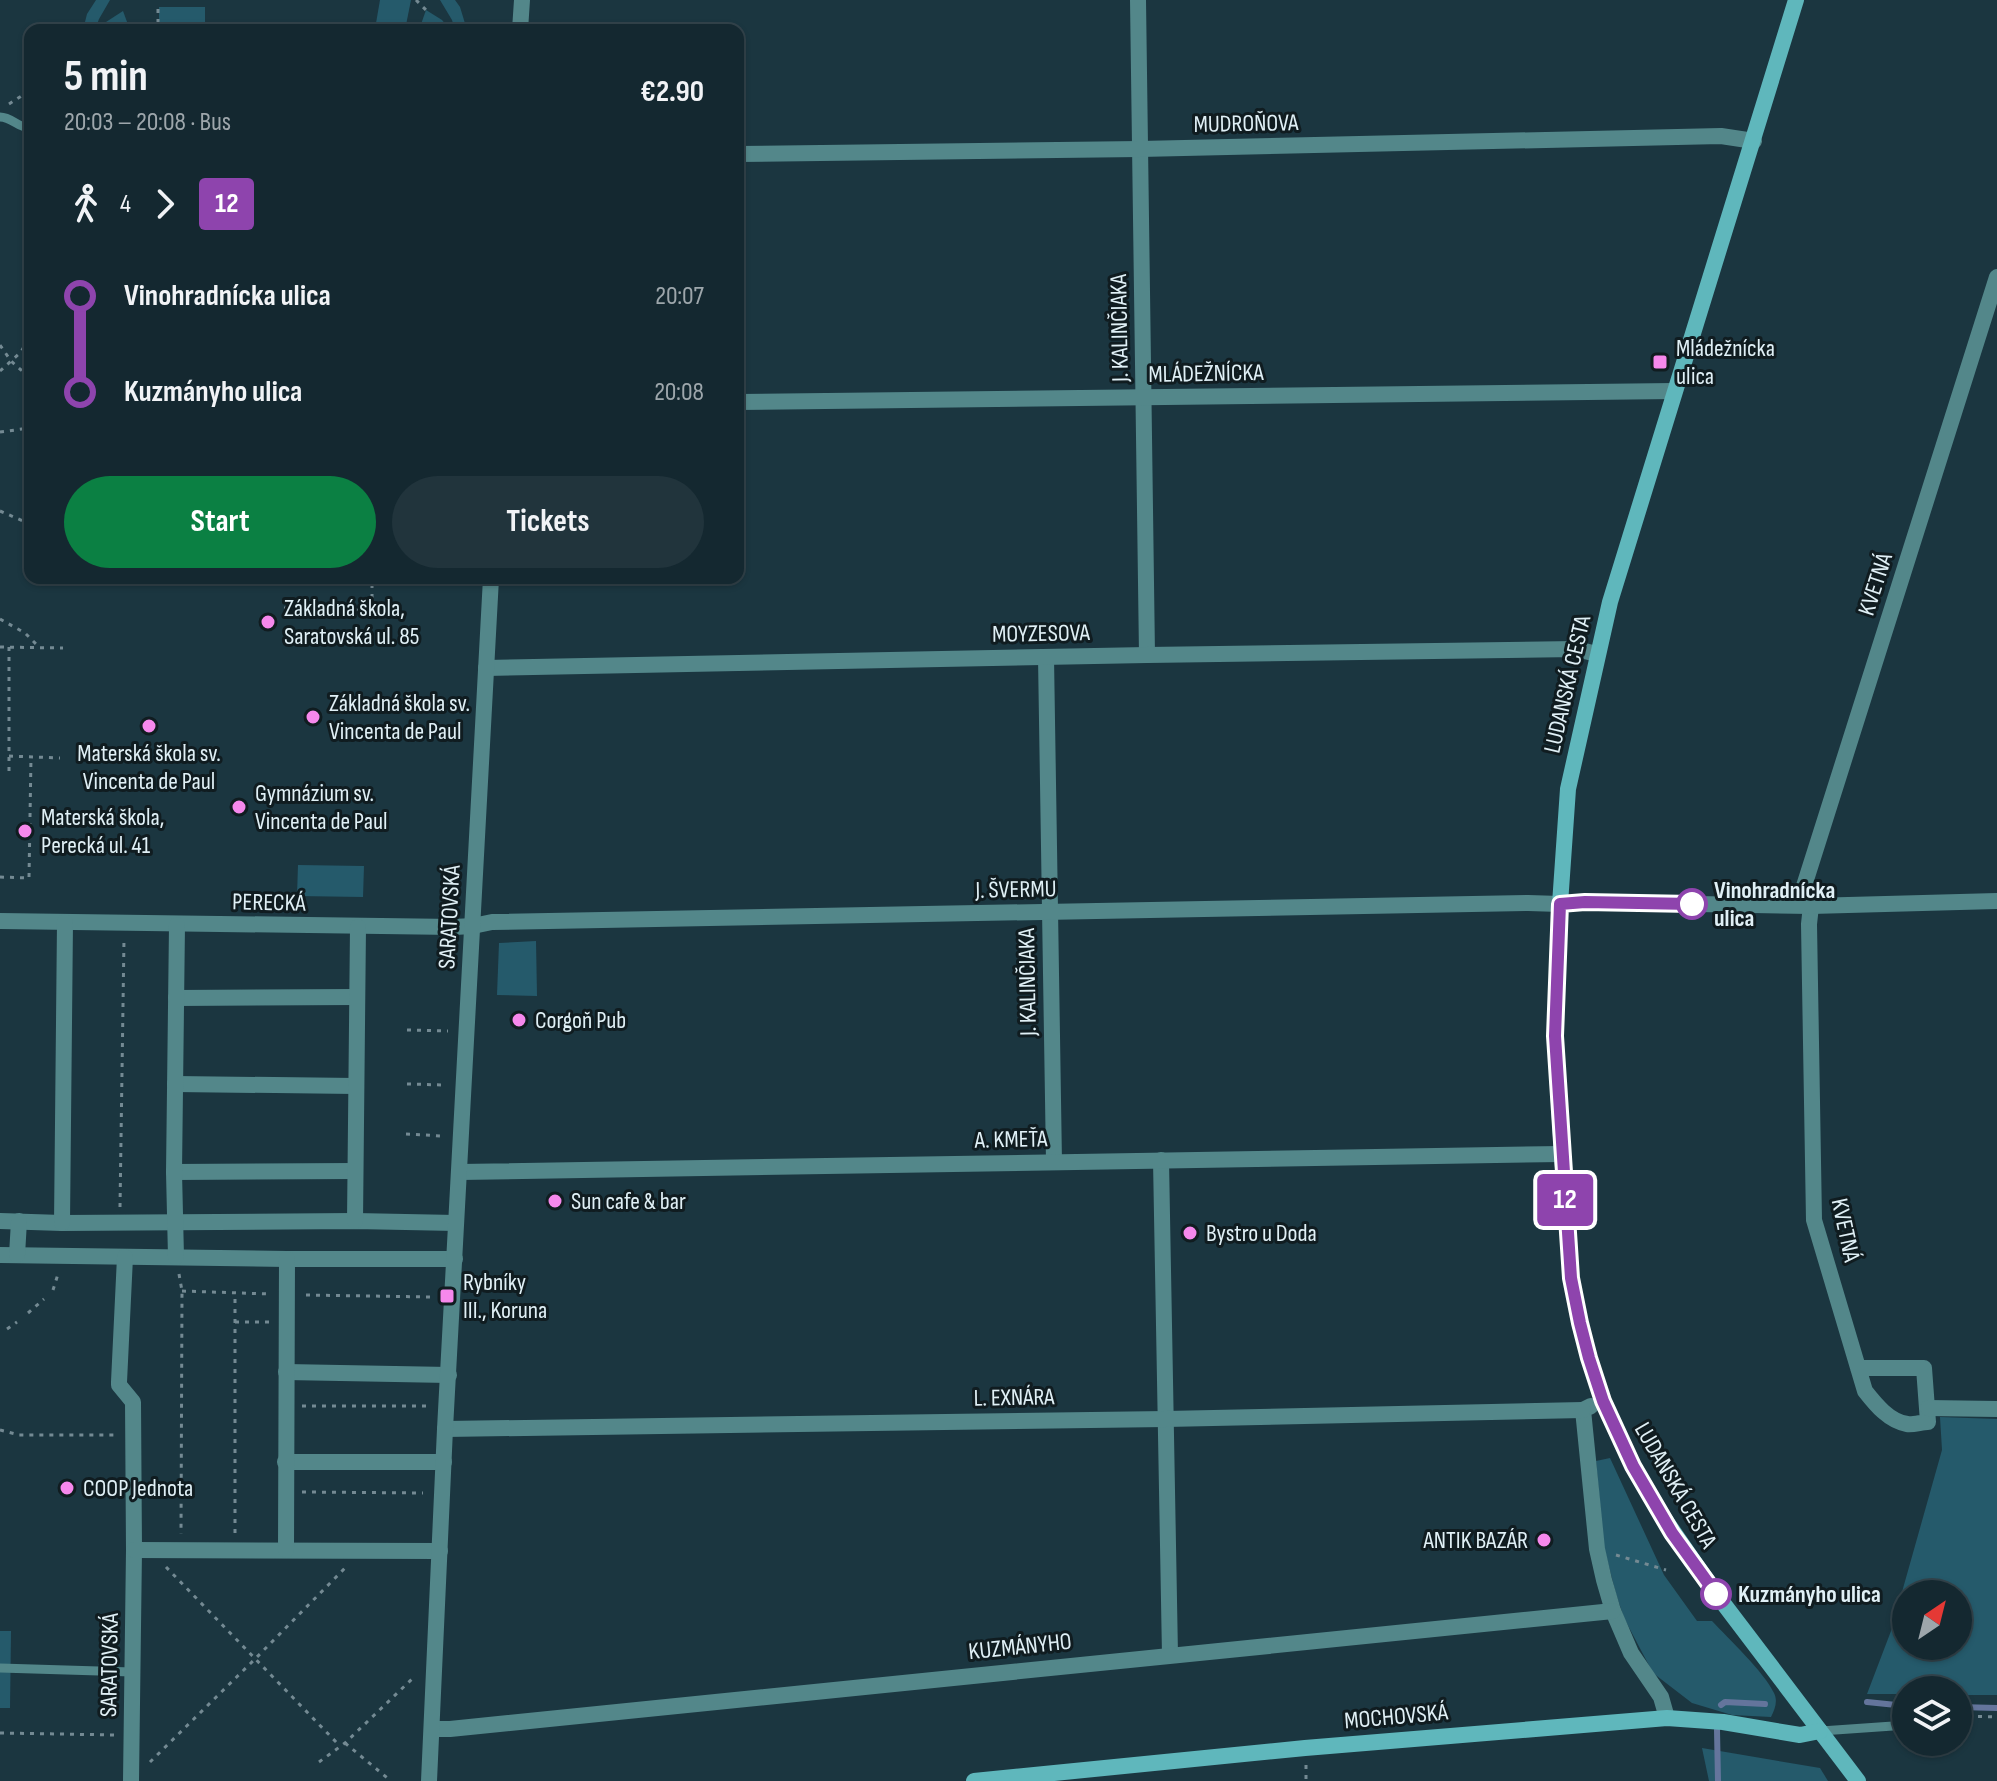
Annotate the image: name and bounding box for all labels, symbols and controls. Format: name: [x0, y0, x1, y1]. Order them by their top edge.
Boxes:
text: 5 min: [64, 50, 148, 103]
text: €2.90: [640, 74, 704, 110]
text: 20:03 – 20:08 · Bus: [64, 107, 231, 138]
street label: MUDROŇOVA: [1193, 108, 1299, 139]
icon: walk: [64, 182, 108, 226]
icon: forward: [143, 182, 187, 226]
text: 12: [215, 187, 238, 220]
text: 4: [120, 189, 131, 220]
street label: J. KALINČIAKA: [1104, 273, 1135, 383]
text: Vinohradnícka ulica: [124, 278, 331, 314]
text: 20:07: [655, 281, 704, 312]
place label: Mládežnícka ulica: [1676, 334, 1775, 391]
marker: Mládežnícka ulica: [1651, 353, 1669, 371]
street label: MLÁDEŽNÍCKA: [1148, 358, 1265, 389]
text: Kuzmányho ulica: [124, 374, 302, 410]
text: 20:08: [654, 377, 704, 408]
button: Start: [64, 476, 376, 568]
button: Tickets: [392, 476, 704, 568]
street label: KVETNÁ: [1852, 548, 1899, 619]
place label: Základná škola, Saratovská ul. 85: [284, 594, 419, 651]
street label: LUDANSKÁ CESTA: [1538, 612, 1598, 756]
marker: Základná škola, Saratovská ul. 85: [259, 613, 277, 631]
street label: MOYZESOVA: [992, 618, 1091, 649]
place label: Základná škola sv. Vincenta de Paul: [329, 689, 470, 746]
marker: Základná škola sv. Vincenta de Paul: [304, 708, 322, 726]
marker: Materská škola sv. Vincenta de Paul: [140, 717, 158, 735]
place label: Materská škola sv. Vincenta de Paul: [77, 739, 221, 796]
place label: Gymnázium sv. Vincenta de Paul: [255, 779, 387, 836]
marker: Gymnázium sv. Vincenta de Paul: [230, 798, 248, 816]
place label: Materská škola, Perecká ul. 41: [41, 803, 164, 860]
marker: Materská škola, Perecká ul. 41: [16, 822, 34, 840]
street label: SARATOVSKÁ: [432, 864, 467, 970]
street label: J. ŠVERMU: [974, 874, 1057, 905]
place label: Vinohradnícka ulica: [1714, 876, 1835, 933]
street label: PERECKÁ: [232, 887, 307, 918]
marker: Vinohradnícka ulica: [1677, 889, 1707, 919]
street label: J. KALINČIAKA: [1012, 927, 1043, 1037]
place label: Corgoň Pub: [535, 1006, 626, 1035]
marker: Corgoň Pub: [510, 1011, 528, 1029]
street label: A. KMEŤA: [973, 1124, 1048, 1155]
line badge: 12: [1529, 1174, 1601, 1226]
text: 12: [1553, 1183, 1577, 1216]
place label: Sun cafe & bar: [571, 1187, 686, 1216]
marker: Sun cafe & bar: [546, 1192, 564, 1210]
street label: KVETNÁ: [1825, 1196, 1867, 1265]
place label: Bystro u Doda: [1206, 1219, 1317, 1248]
marker: Bystro u Doda: [1181, 1224, 1199, 1242]
place label: Rybníky III., Koruna: [463, 1268, 547, 1325]
marker: Rybníky III., Koruna: [438, 1287, 456, 1305]
street label: L. EXNÁRA: [973, 1382, 1055, 1413]
street label: LUDANSKÁ CESTA: [1628, 1417, 1724, 1554]
place label: COOP Jednota: [83, 1474, 193, 1503]
marker: COOP Jednota: [58, 1479, 76, 1497]
place label: ANTIK BAZÁR: [1423, 1526, 1528, 1555]
marker: ANTIK BAZÁR: [1535, 1531, 1553, 1549]
marker: Kuzmányho ulica: [1701, 1579, 1731, 1609]
place label: Kuzmányho ulica: [1738, 1580, 1881, 1609]
north arrow: [1892, 1580, 1972, 1660]
map controls: [1892, 1580, 1972, 1756]
street label: SARATOVSKÁ: [94, 1612, 125, 1717]
street label: KUZMÁNYHO: [967, 1627, 1073, 1666]
button: layers: [1892, 1676, 1972, 1756]
street label: MOCHOVSKÁ: [1343, 1697, 1450, 1735]

